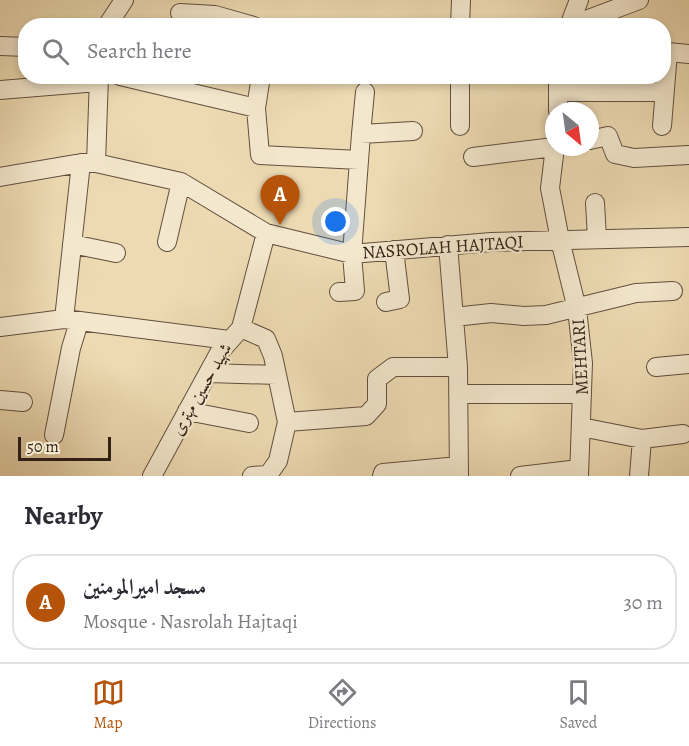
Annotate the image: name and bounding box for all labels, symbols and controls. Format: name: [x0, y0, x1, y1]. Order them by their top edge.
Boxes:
search box: [18, 18, 671, 84]
icon: search: [39, 35, 72, 68]
text: Search here: [87, 36, 192, 66]
north arrow: [545, 102, 599, 156]
pin: A: [260, 176, 300, 225]
your location: [321, 207, 350, 236]
street label: NASROLAH HAJTAQI: [362, 229, 524, 265]
street label: MEHTARI: [566, 318, 594, 396]
street label: شهید حسین مهتری: [165, 338, 237, 440]
scale bar: [18, 434, 111, 462]
text: 50 m: [27, 436, 59, 458]
text: Nearby: [24, 498, 103, 533]
text: مسجد امیرالمومنین: [83, 572, 206, 602]
text: A: [39, 589, 52, 616]
text: 30 m: [623, 589, 663, 616]
text: Mosque · Nasrolah Hajtaqi: [83, 608, 298, 635]
tab: Map: [92, 676, 125, 734]
tab: Directions: [308, 676, 376, 734]
tab: Saved: [559, 676, 597, 734]

